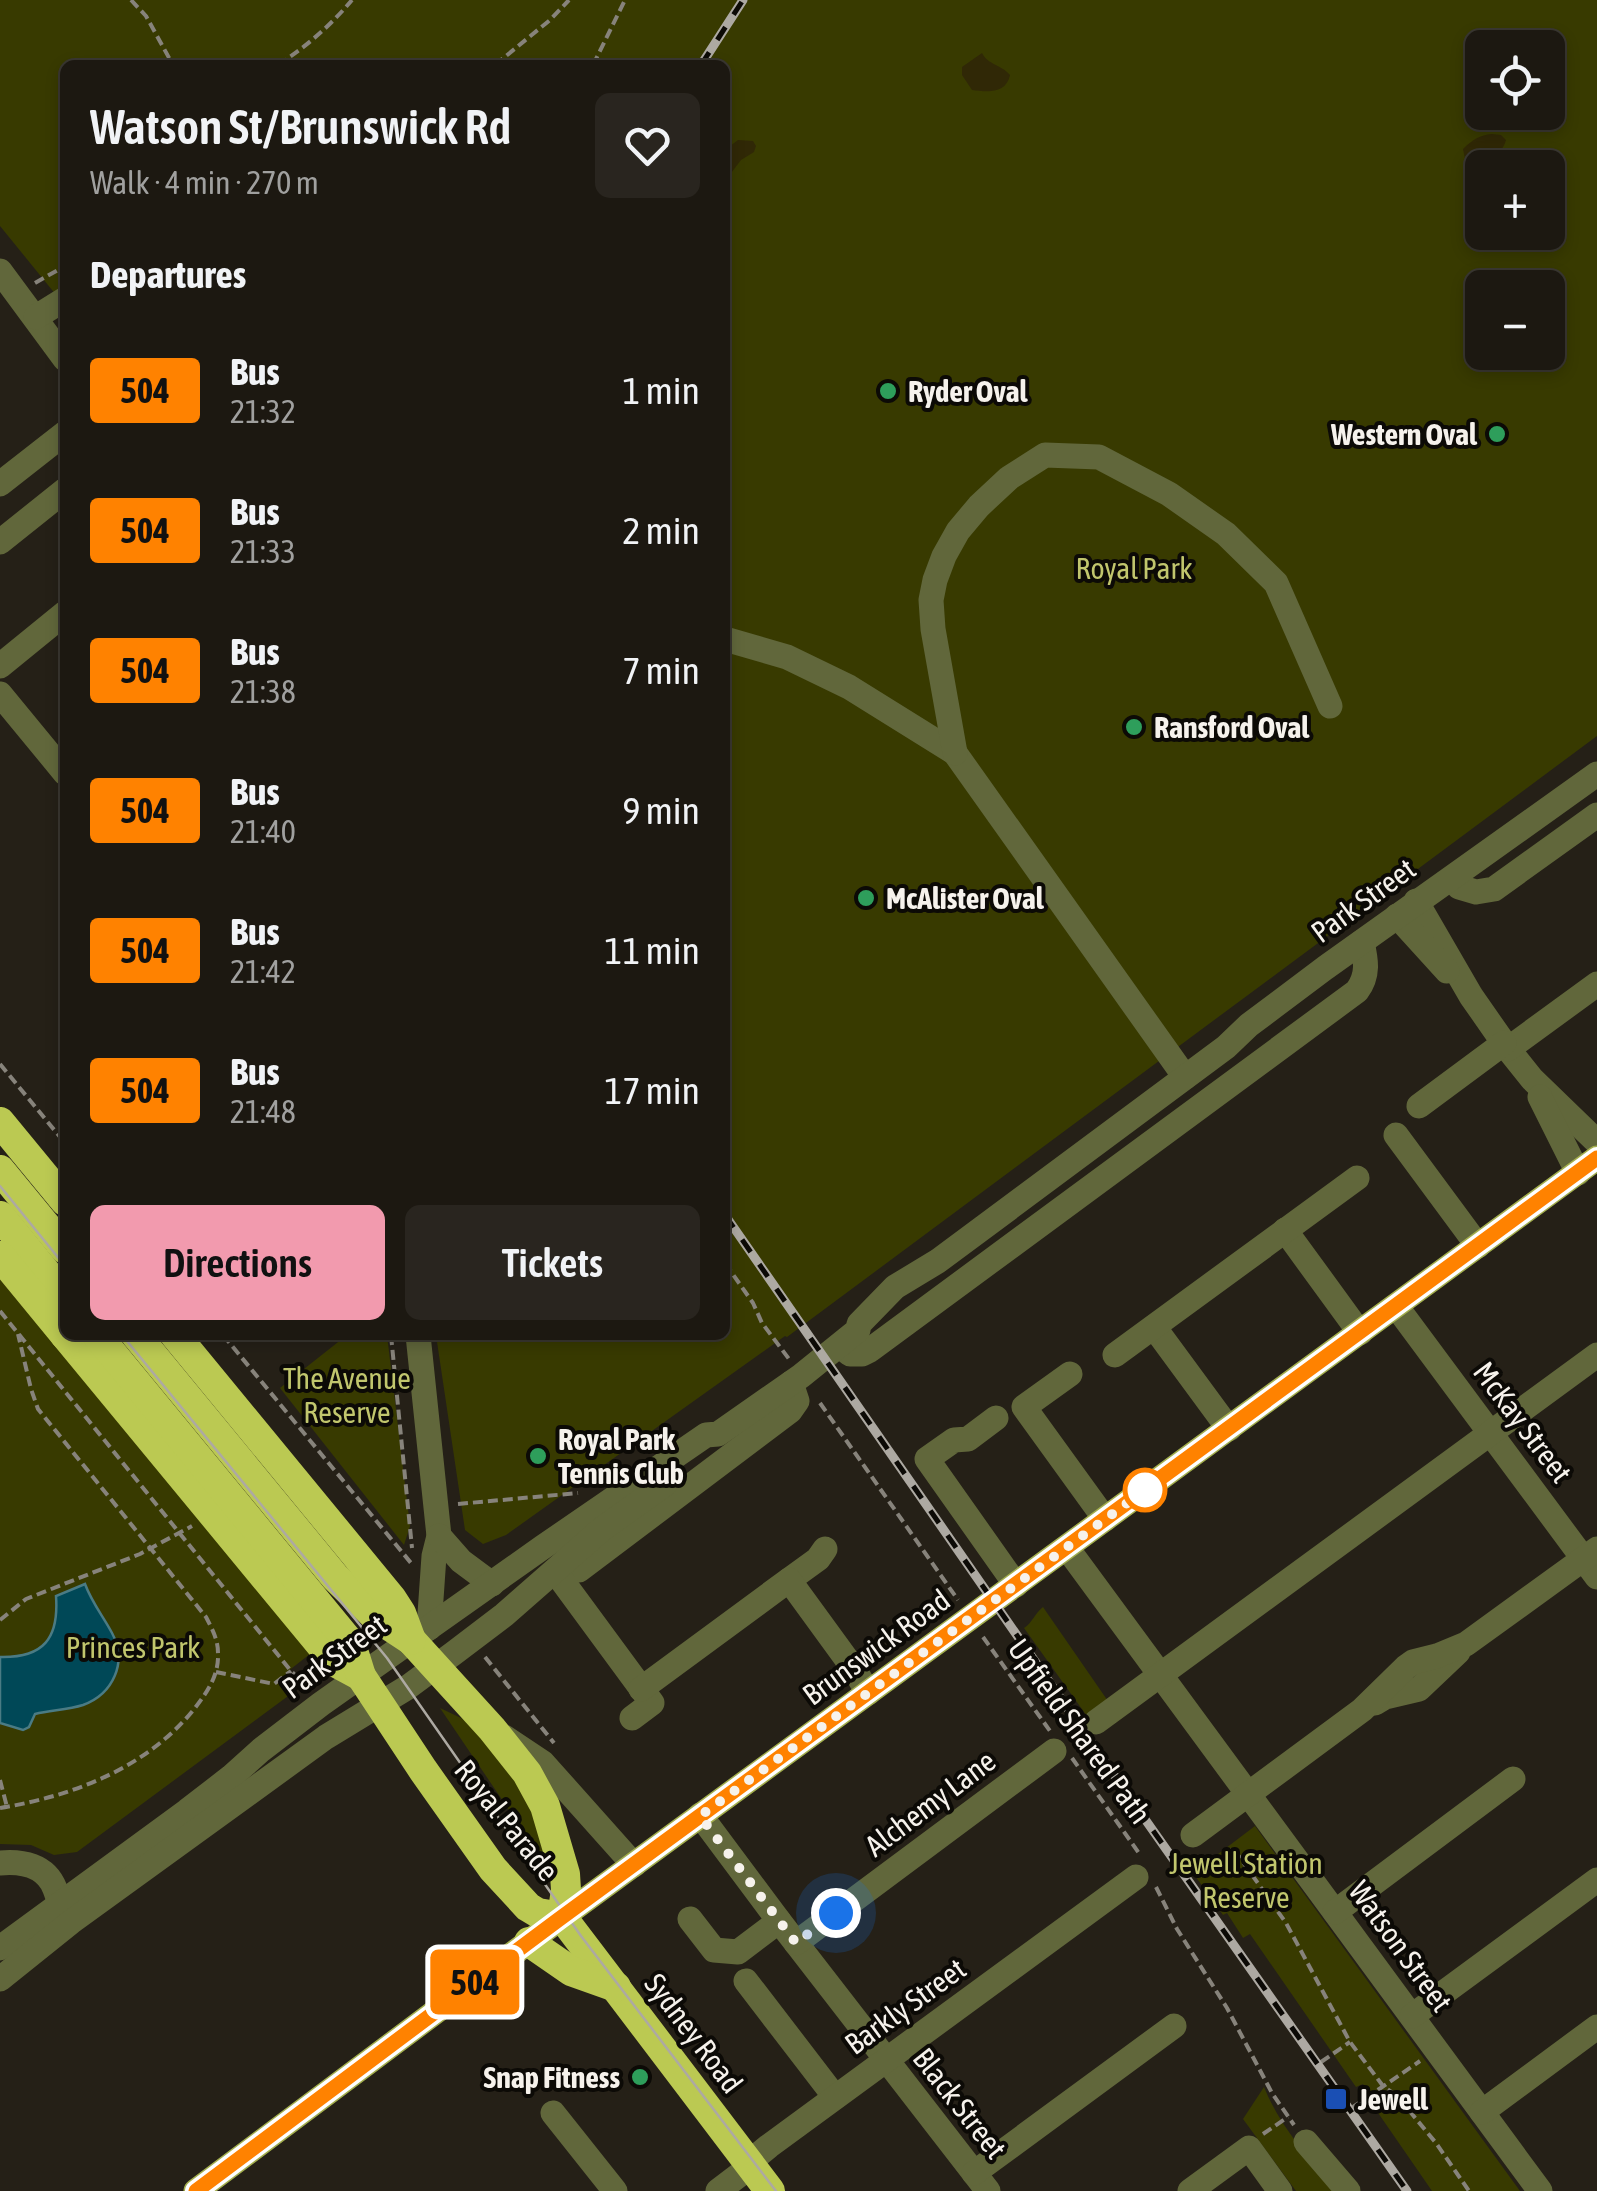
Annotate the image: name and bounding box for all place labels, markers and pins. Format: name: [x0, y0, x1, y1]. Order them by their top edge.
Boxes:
place label: Ryder Oval: [908, 374, 1028, 408]
marker: Ryder Oval: [877, 380, 899, 402]
place label: Western Oval: [1330, 417, 1478, 451]
marker: Western Oval: [1486, 423, 1508, 445]
place label: Ransford Oval: [1154, 710, 1310, 744]
marker: Ransford Oval: [1123, 716, 1145, 738]
place label: McAlister Oval: [886, 881, 1045, 915]
marker: McAlister Oval: [855, 887, 877, 909]
place label: Royal Park Tennis Club: [558, 1422, 684, 1490]
marker: Royal Park Tennis Club: [527, 1445, 549, 1467]
unlabelled marker: [1124, 1469, 1166, 1511]
place label: Snap Fitness: [484, 2060, 620, 2094]
marker: Snap Fitness: [629, 2066, 651, 2088]
place label: Jewell: [1357, 2082, 1429, 2116]
marker: Jewell: [1323, 2086, 1349, 2112]

